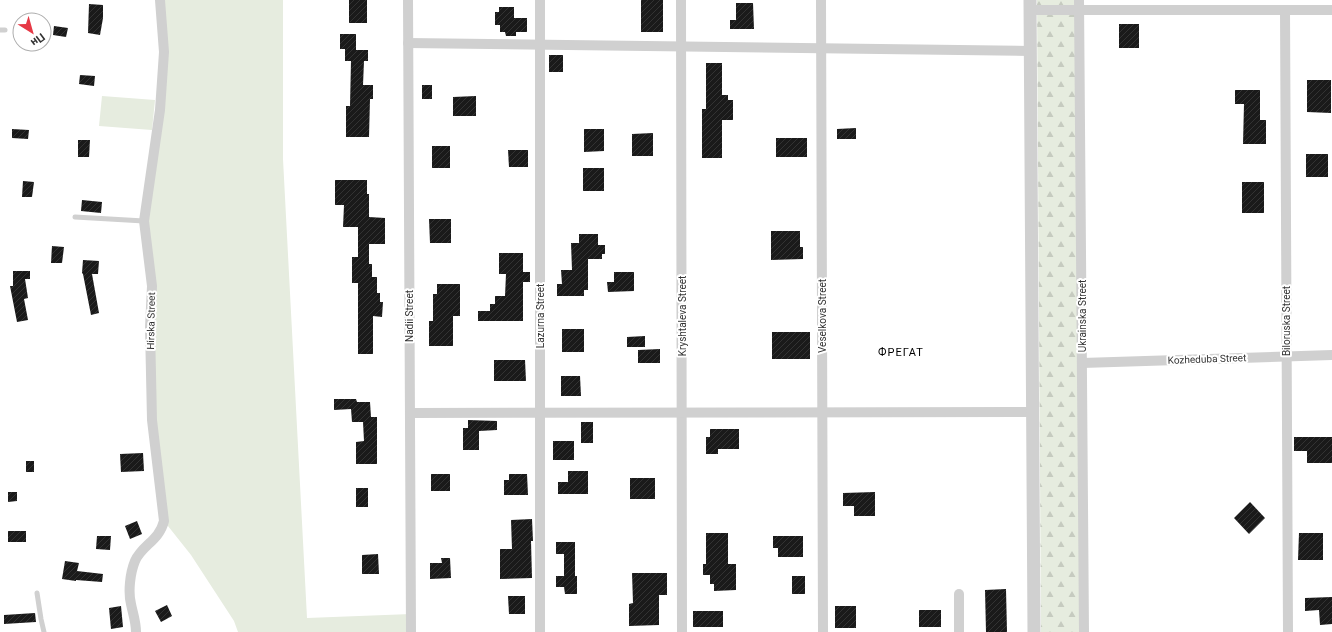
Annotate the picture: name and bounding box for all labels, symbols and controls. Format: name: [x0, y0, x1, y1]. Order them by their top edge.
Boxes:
north arrow: [12, 12, 52, 52]
text: Пн: [28, 30, 47, 49]
street label: Kryshtaleva Street: [677, 276, 688, 356]
street label: Veselkova Street: [817, 279, 828, 353]
street label: Ukrainska Street: [1077, 280, 1088, 352]
street label: Lazurna Street: [535, 284, 546, 348]
street label: Biloruska Street: [1281, 286, 1292, 356]
street label: Nadii Street: [404, 290, 415, 342]
street label: Hirska Street: [145, 292, 157, 350]
district label: ФРЕГАТ: [878, 346, 924, 359]
street label: Kozheduba Street: [1168, 352, 1246, 366]

